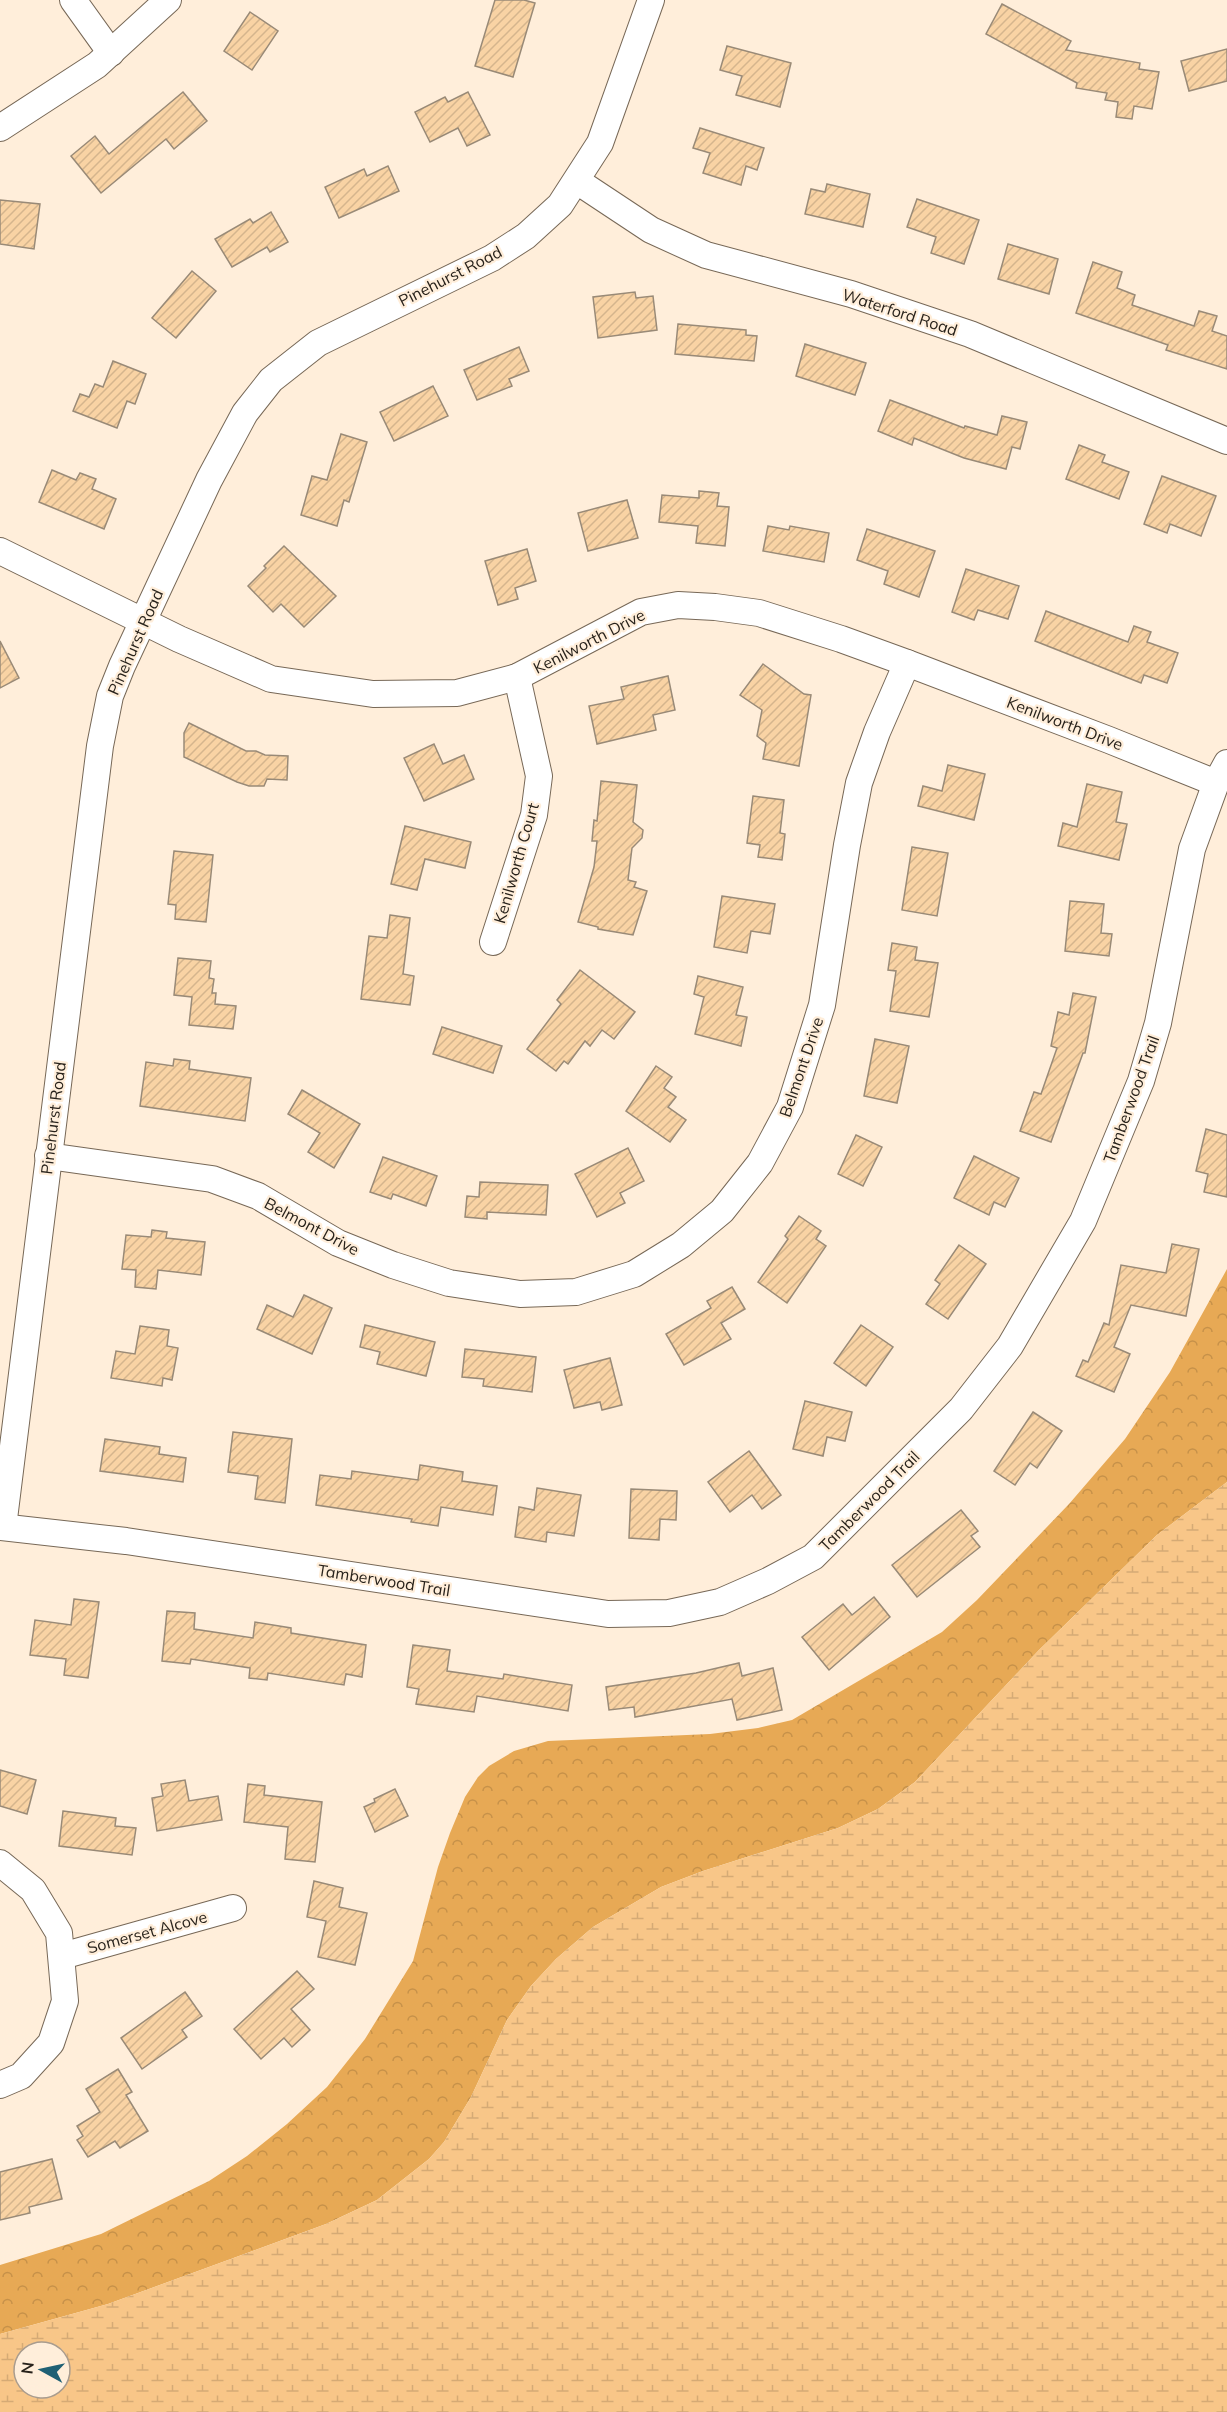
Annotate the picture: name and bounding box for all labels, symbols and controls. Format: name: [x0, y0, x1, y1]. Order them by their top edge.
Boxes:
street label: Pinehurst Road: [395, 241, 505, 311]
street label: Waterford Road: [840, 284, 960, 340]
street label: Pinehurst Road: [103, 586, 167, 698]
street label: Kenilworth Drive: [530, 604, 648, 678]
street label: Kenilworth Drive: [1004, 692, 1126, 754]
street label: Kenilworth Court: [489, 800, 543, 926]
street label: Belmont Drive: [775, 1014, 827, 1120]
street label: Tamberwood Trail: [1099, 1033, 1163, 1165]
street label: Pinehurst Road: [36, 1060, 70, 1176]
street label: Belmont Drive: [261, 1193, 363, 1259]
street label: Tamberwood Trail: [815, 1447, 923, 1555]
street label: Tamberwood Trail: [316, 1560, 452, 1600]
street label: Somerset Alcove: [85, 1906, 209, 1958]
north arrow: [12, 2340, 72, 2400]
text: N: [16, 2361, 38, 2375]

